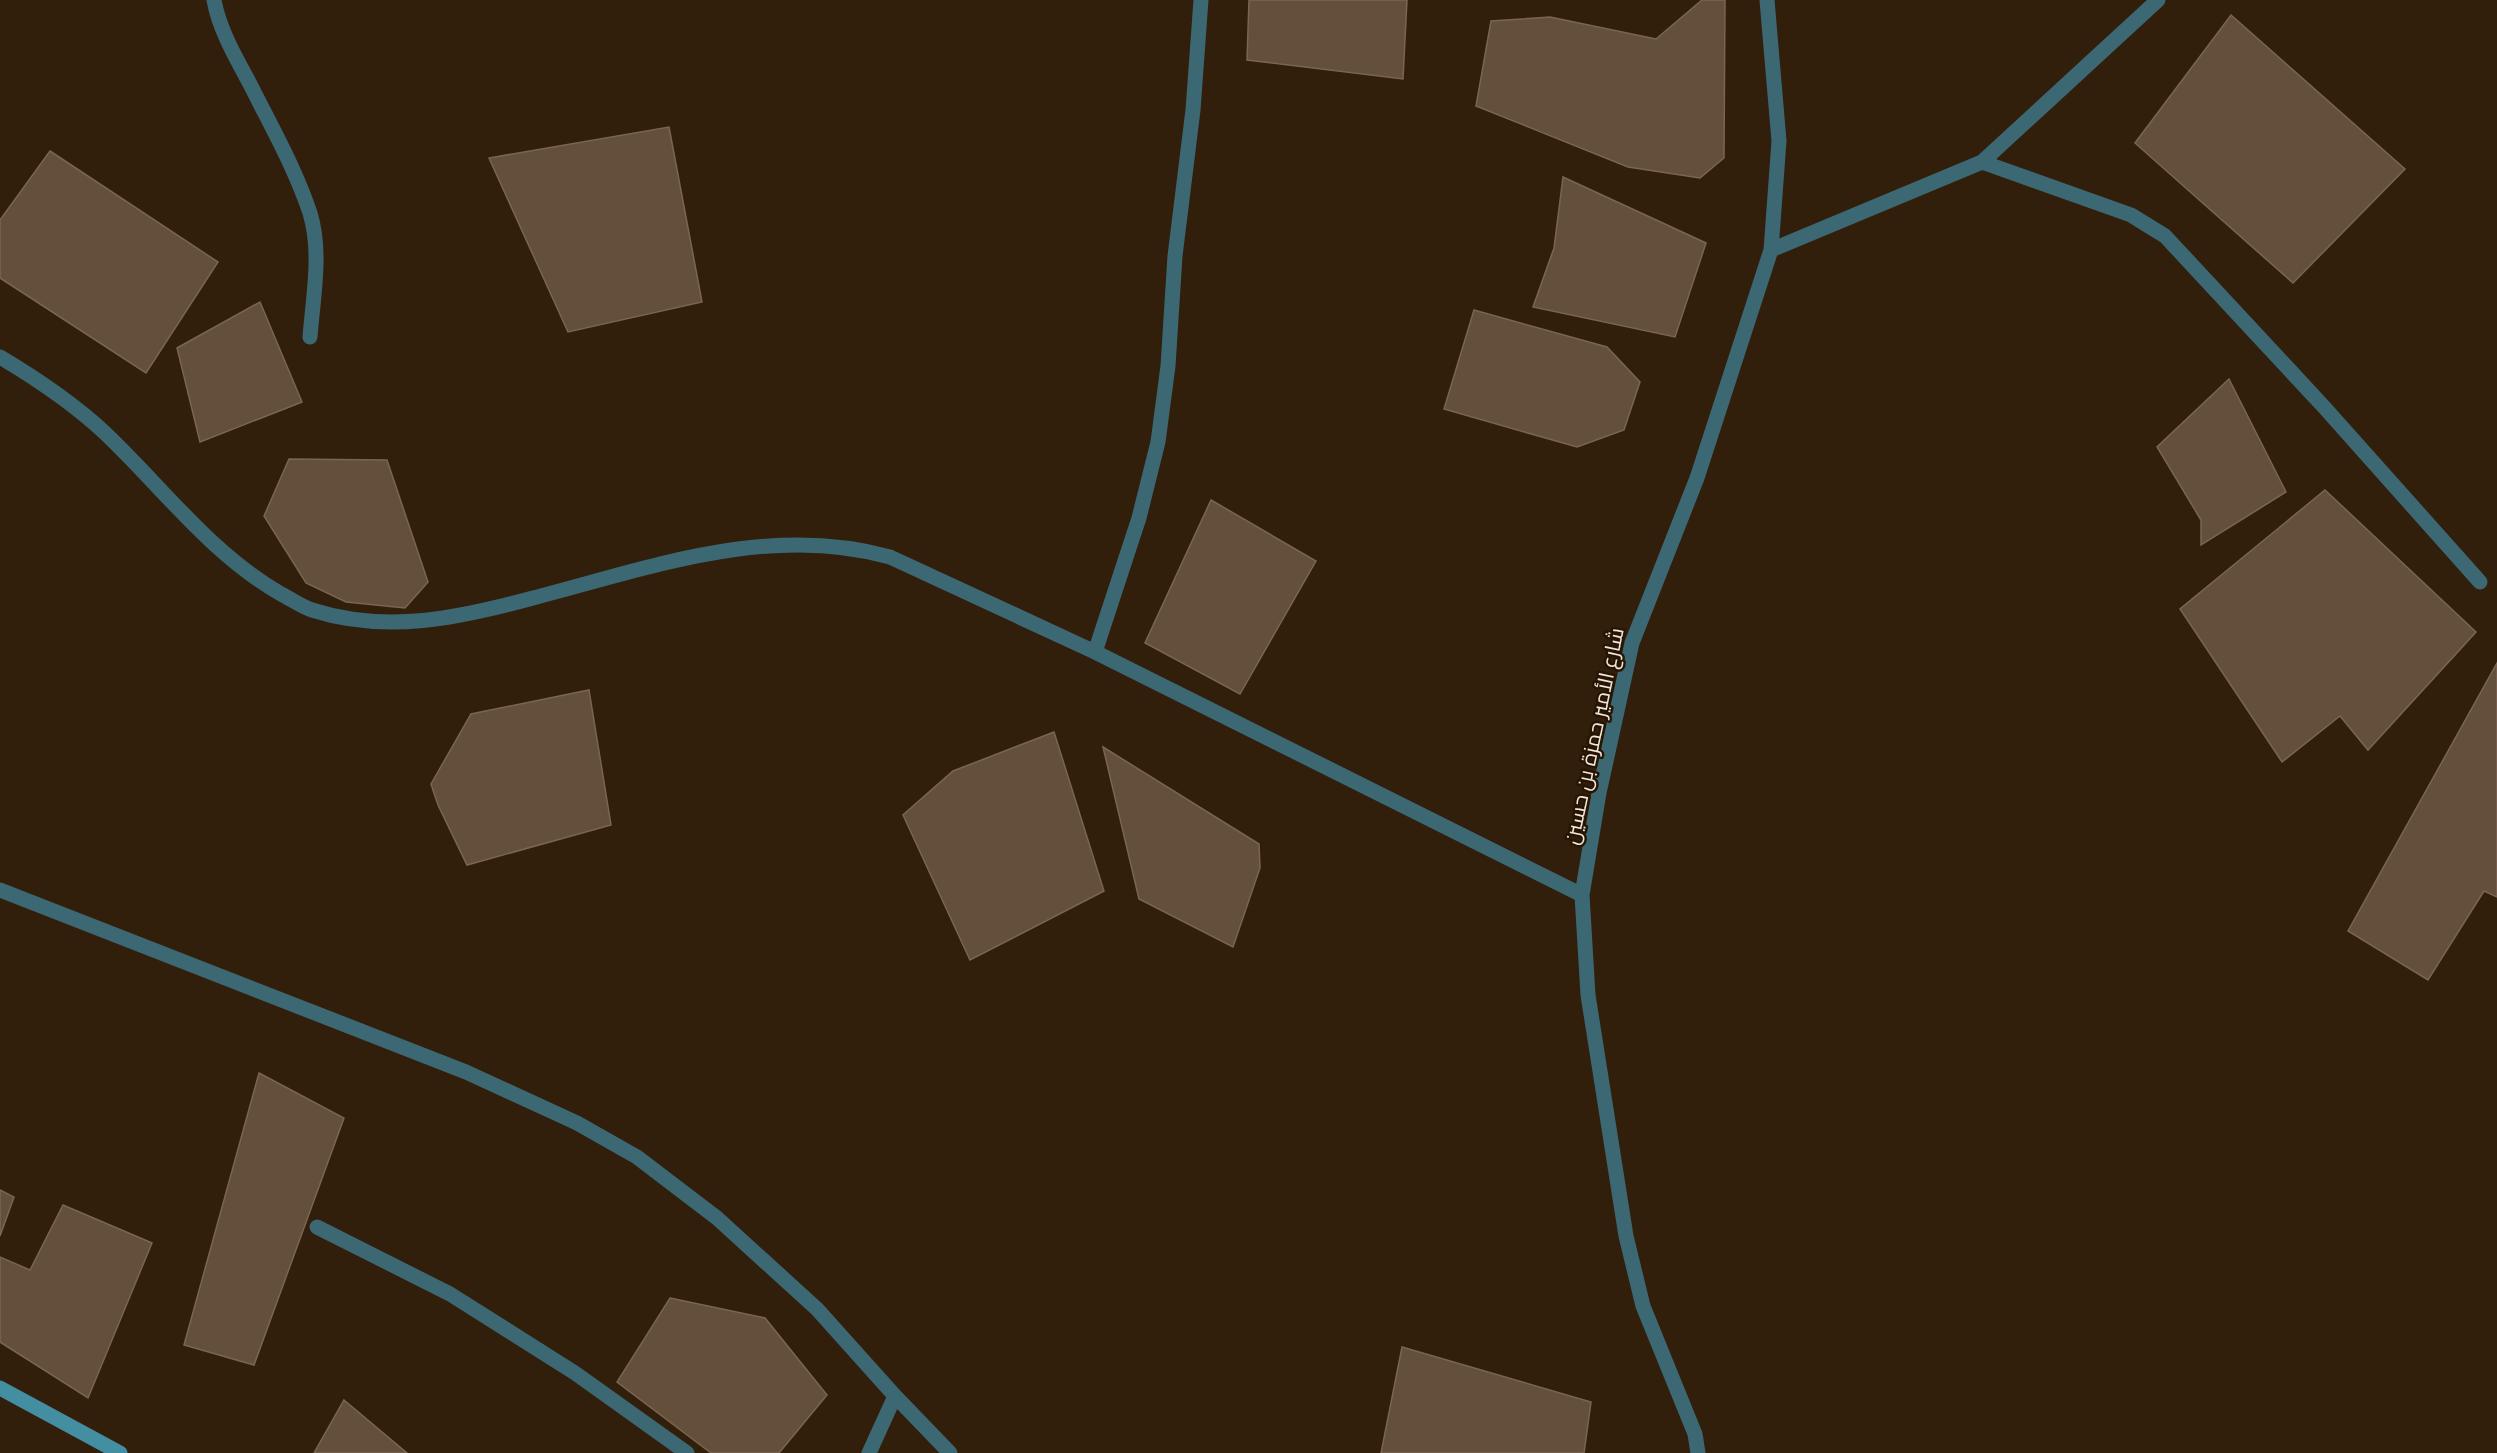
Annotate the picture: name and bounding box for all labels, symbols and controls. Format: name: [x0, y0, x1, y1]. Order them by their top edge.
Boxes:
street label: شارع الأمير حمزة بن حسين: [1556, 625, 1631, 847]

